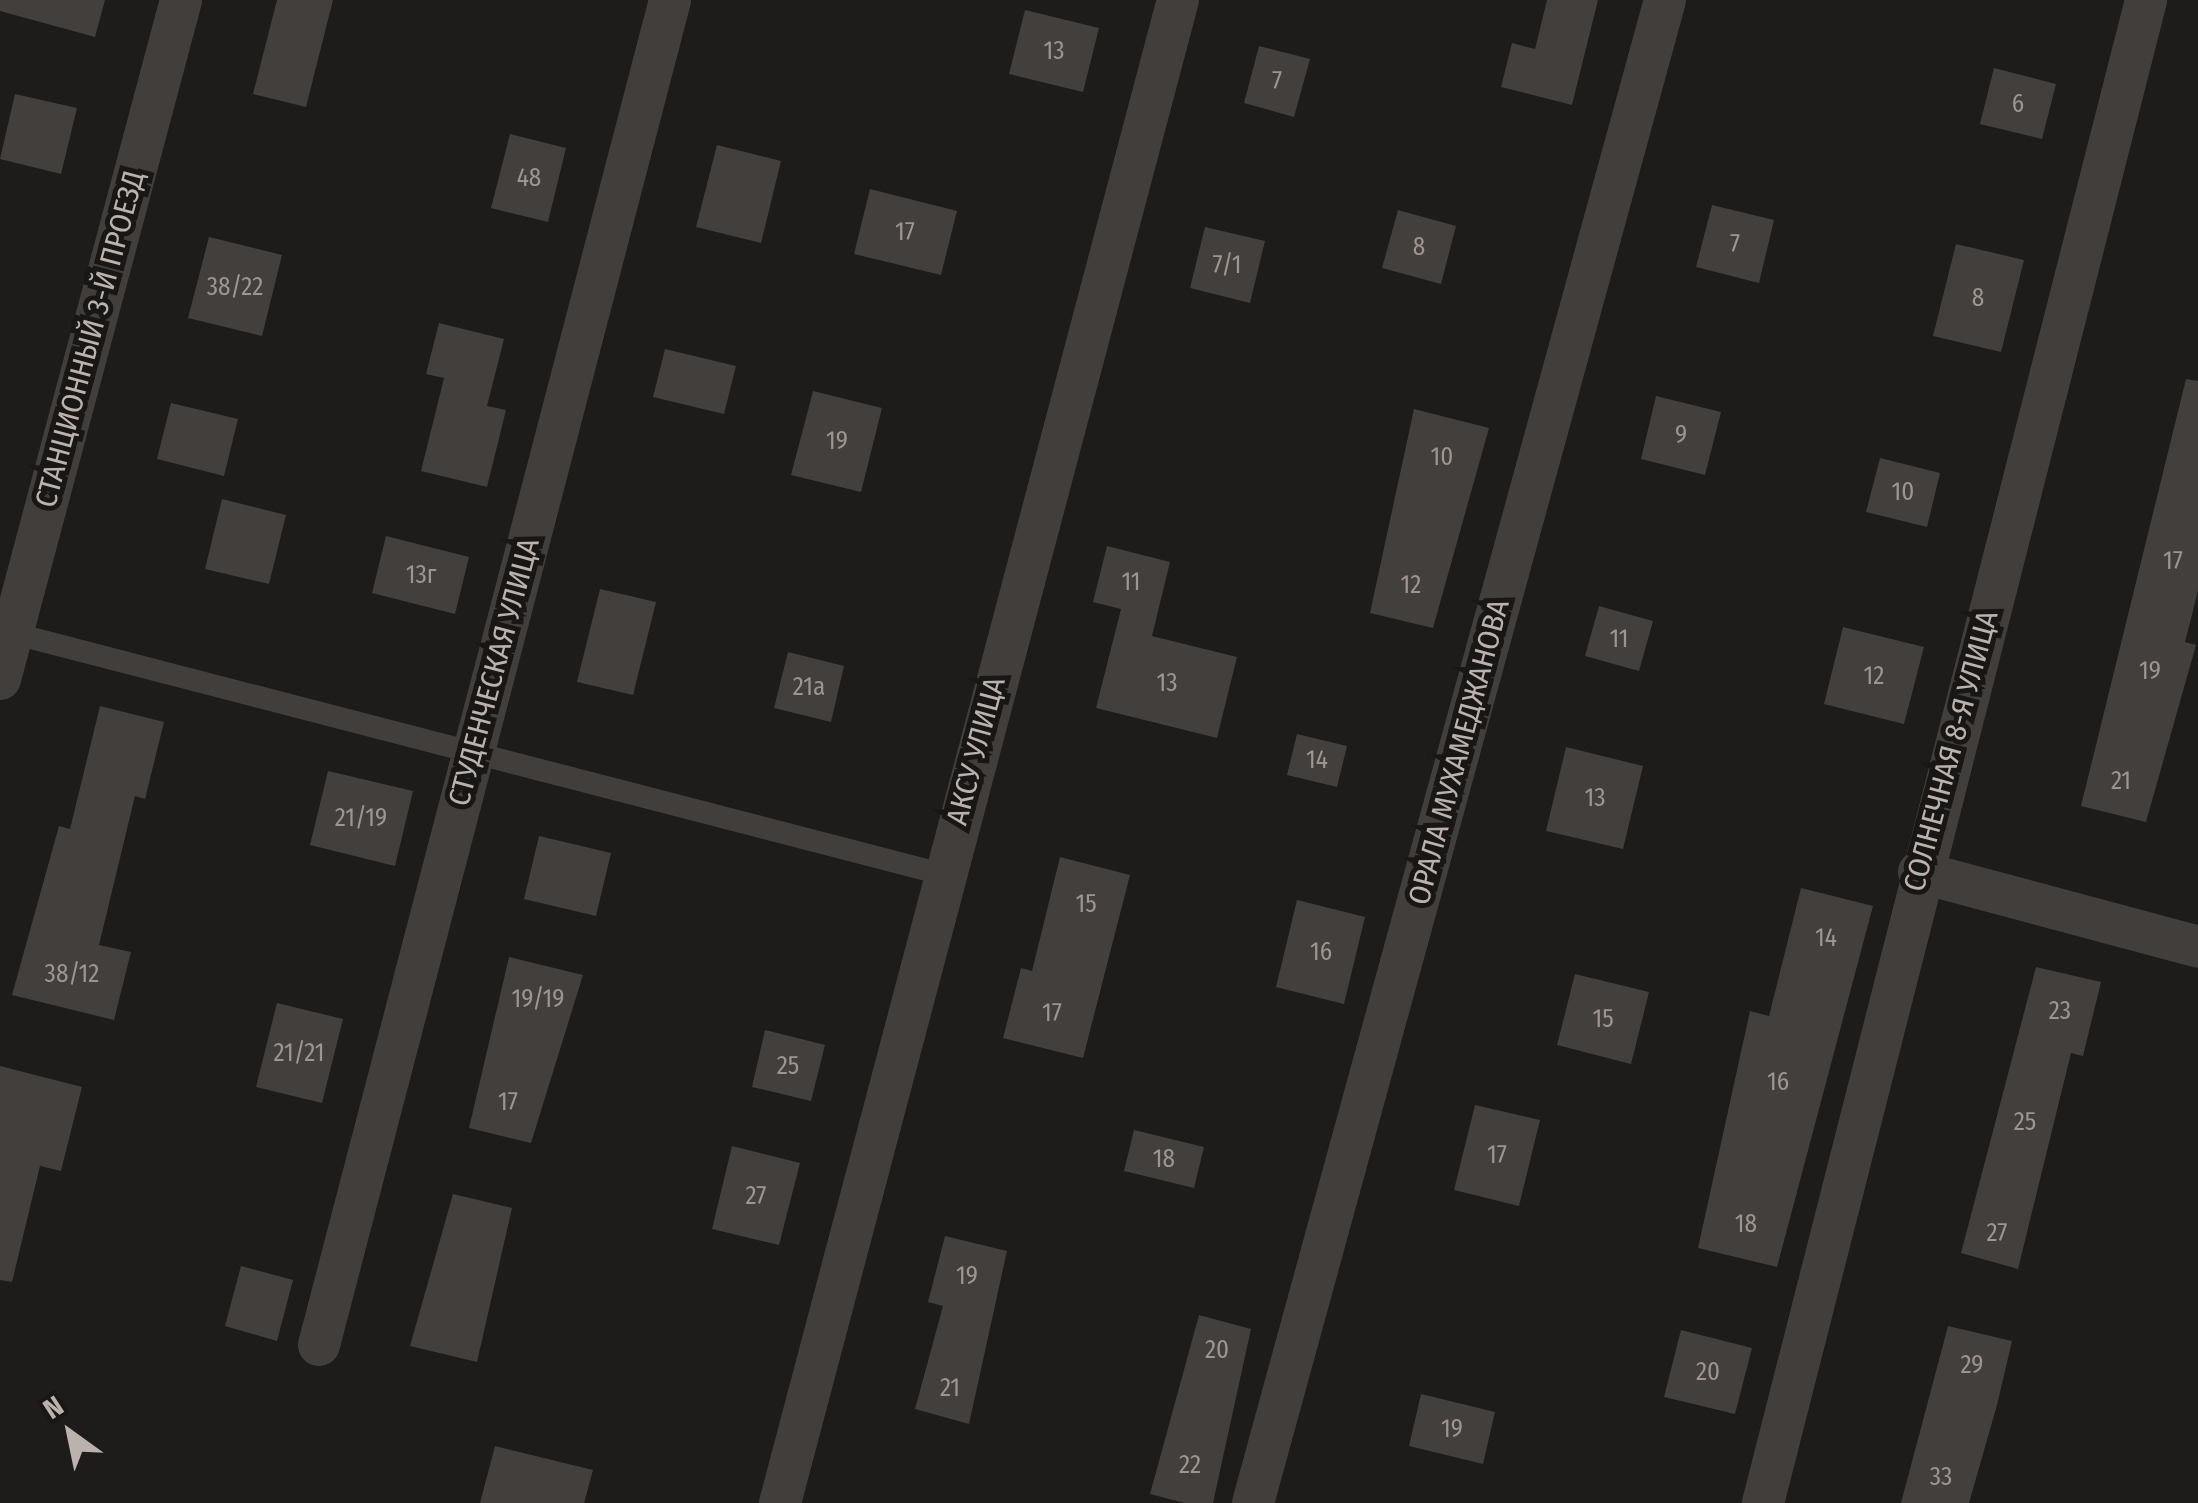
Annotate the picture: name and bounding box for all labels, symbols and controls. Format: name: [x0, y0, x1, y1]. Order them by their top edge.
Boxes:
house number: 13: [1043, 36, 1065, 66]
house number: 7: [1272, 66, 1282, 96]
house number: 6: [2012, 89, 2024, 119]
house number: 48: [517, 163, 541, 193]
street label: СТАНЦИОННЫЙ 3-Й ПРОЕЗД: [28, 167, 152, 511]
house number: 17: [895, 217, 915, 247]
house number: 7: [1730, 229, 1740, 259]
house number: 8: [1413, 232, 1425, 262]
house number: 7/1: [1212, 250, 1242, 280]
house number: 38/22: [207, 272, 263, 302]
house number: 8: [1972, 283, 1984, 313]
house number: 9: [1675, 420, 1687, 450]
house number: 19: [826, 426, 848, 456]
house number: 10: [1431, 442, 1453, 472]
house number: 10: [1892, 477, 1914, 507]
street label: СТУДЕНЧЕСКАЯ УЛИЦА: [441, 534, 547, 810]
house number: 17: [2163, 546, 2183, 576]
house number: 13г: [406, 560, 436, 590]
house number: 11: [1121, 567, 1141, 597]
house number: 12: [1401, 570, 1421, 600]
street label: ОРАЛА МУХАМЕДЖАНОВА: [1401, 595, 1517, 909]
street label: СОЛНЕЧНАЯ 8-Я УЛИЦА: [1896, 607, 2006, 895]
house number: 11: [1609, 624, 1629, 654]
house number: 19: [2139, 656, 2161, 686]
house number: 12: [1864, 661, 1884, 691]
house number: 13: [1156, 668, 1178, 698]
house number: 21а: [793, 672, 825, 702]
street label: АКСУ УЛИЦА: [939, 673, 1013, 829]
house number: 14: [1306, 745, 1328, 775]
house number: 21: [2111, 766, 2131, 796]
house number: 13: [1584, 783, 1606, 813]
house number: 21/19: [335, 803, 387, 833]
house number: 15: [1075, 889, 1097, 919]
house number: 14: [1815, 923, 1837, 953]
house number: 16: [1310, 937, 1332, 967]
house number: 38/12: [45, 959, 99, 989]
house number: 19/19: [512, 984, 564, 1014]
house number: 23: [2049, 996, 2071, 1026]
house number: 17: [1042, 998, 1062, 1028]
house number: 15: [1592, 1004, 1614, 1034]
house number: 21/21: [273, 1038, 325, 1068]
house number: 25: [777, 1051, 799, 1081]
house number: 16: [1767, 1067, 1789, 1097]
house number: 17: [498, 1087, 518, 1117]
house number: 25: [2014, 1107, 2036, 1137]
house number: 17: [1487, 1140, 1507, 1170]
house number: 18: [1153, 1144, 1175, 1174]
house number: 27: [746, 1181, 766, 1211]
house number: 18: [1735, 1209, 1757, 1239]
house number: 27: [1987, 1218, 2007, 1248]
house number: 19: [956, 1261, 978, 1291]
house number: 20: [1205, 1335, 1229, 1365]
house number: 29: [1961, 1350, 1983, 1380]
house number: 20: [1696, 1357, 1720, 1387]
house number: 21: [940, 1373, 960, 1403]
north arrow: [20, 1383, 120, 1483]
text: N: [37, 1389, 69, 1426]
house number: 19: [1441, 1414, 1463, 1444]
house number: 22: [1179, 1450, 1201, 1480]
house number: 33: [1930, 1462, 1952, 1492]

